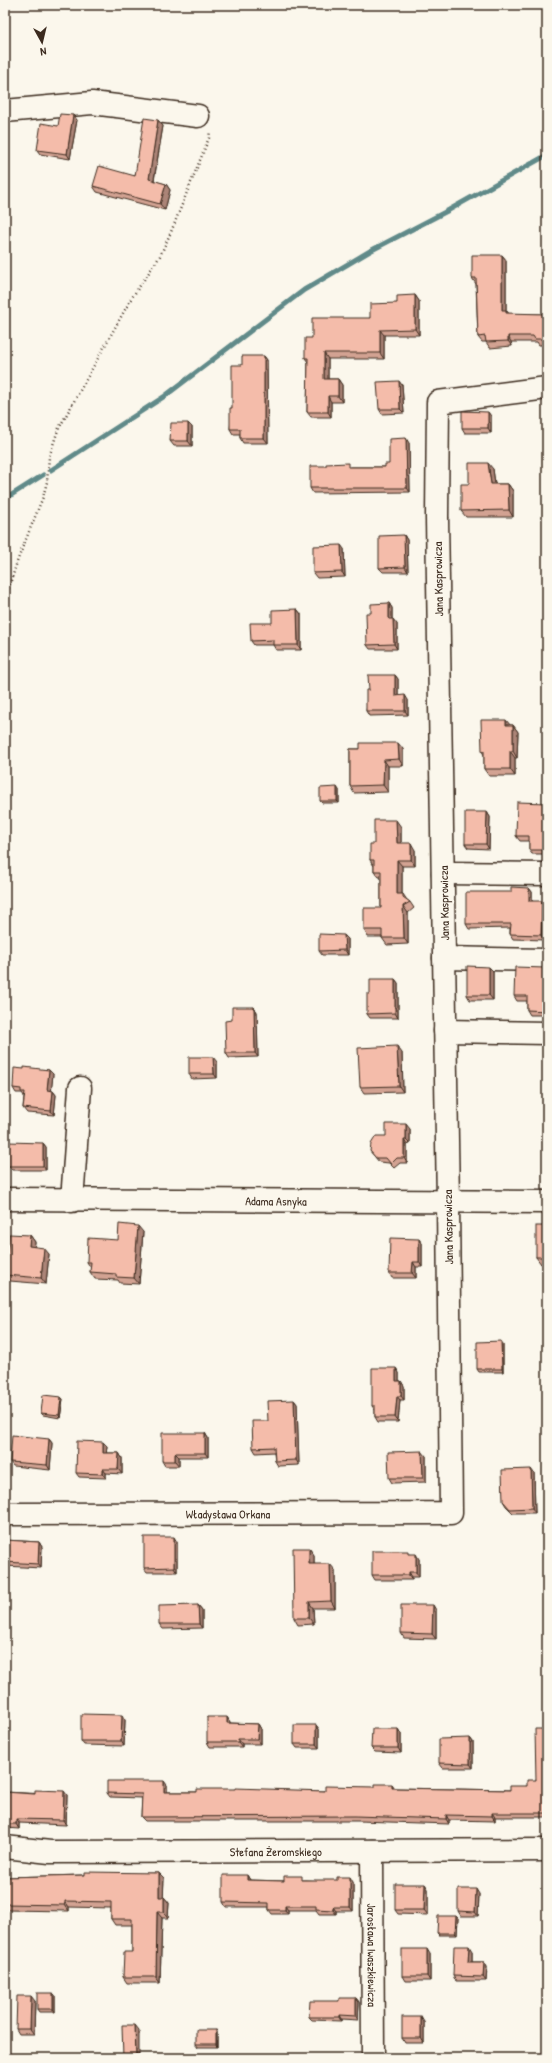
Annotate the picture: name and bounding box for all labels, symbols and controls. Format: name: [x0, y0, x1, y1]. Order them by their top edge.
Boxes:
north arrow: [22, 22, 62, 62]
text: N: [39, 45, 47, 59]
street label: Jana Kasprowicza: [429, 541, 447, 617]
street label: Jana Kasprowicza: [435, 865, 453, 941]
street label: Jana Kasprowicza: [439, 1189, 457, 1265]
street label: Adama Asnyka: [245, 1192, 307, 1209]
street label: Władysława Orkana: [186, 1505, 271, 1522]
street label: Stefana Żeromskiego: [230, 1842, 322, 1860]
street label: Jarosława Iwaszkiewicza: [364, 1903, 381, 2007]

